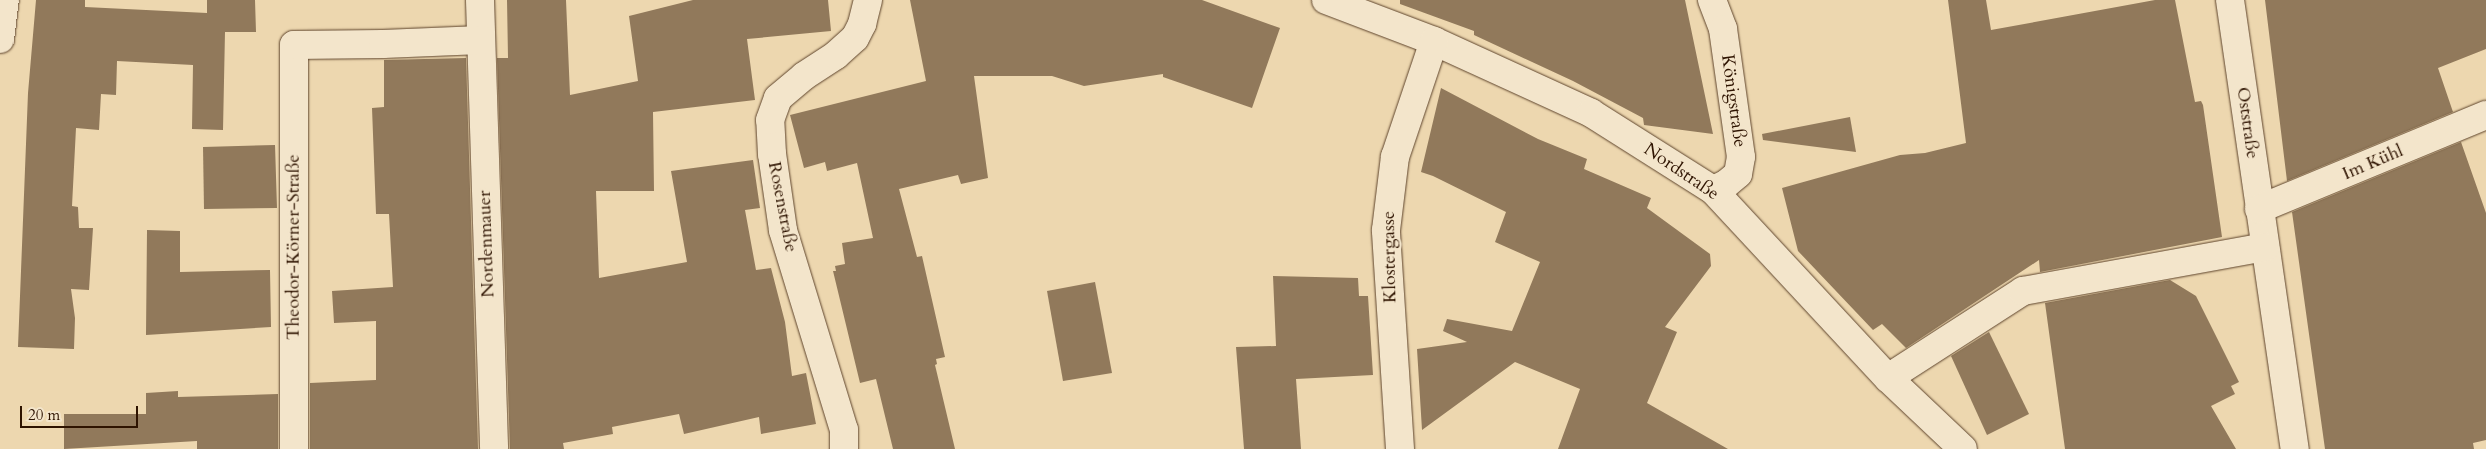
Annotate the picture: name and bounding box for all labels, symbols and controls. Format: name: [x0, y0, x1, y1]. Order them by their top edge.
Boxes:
street label: Königstraße: [1716, 53, 1750, 149]
street label: Oststraße: [2231, 86, 2263, 160]
street label: Nordstraße: [1639, 139, 1723, 205]
street label: Im Kühl: [2339, 141, 2407, 185]
street label: Theodor-Körner-Straße: [283, 154, 305, 340]
street label: Rosenstraße: [763, 160, 801, 254]
street label: Nordenmauer: [474, 190, 500, 298]
street label: Klostergasse: [1378, 211, 1402, 303]
scale bar: [22, 396, 140, 428]
text: 20 m: [28, 405, 60, 425]

